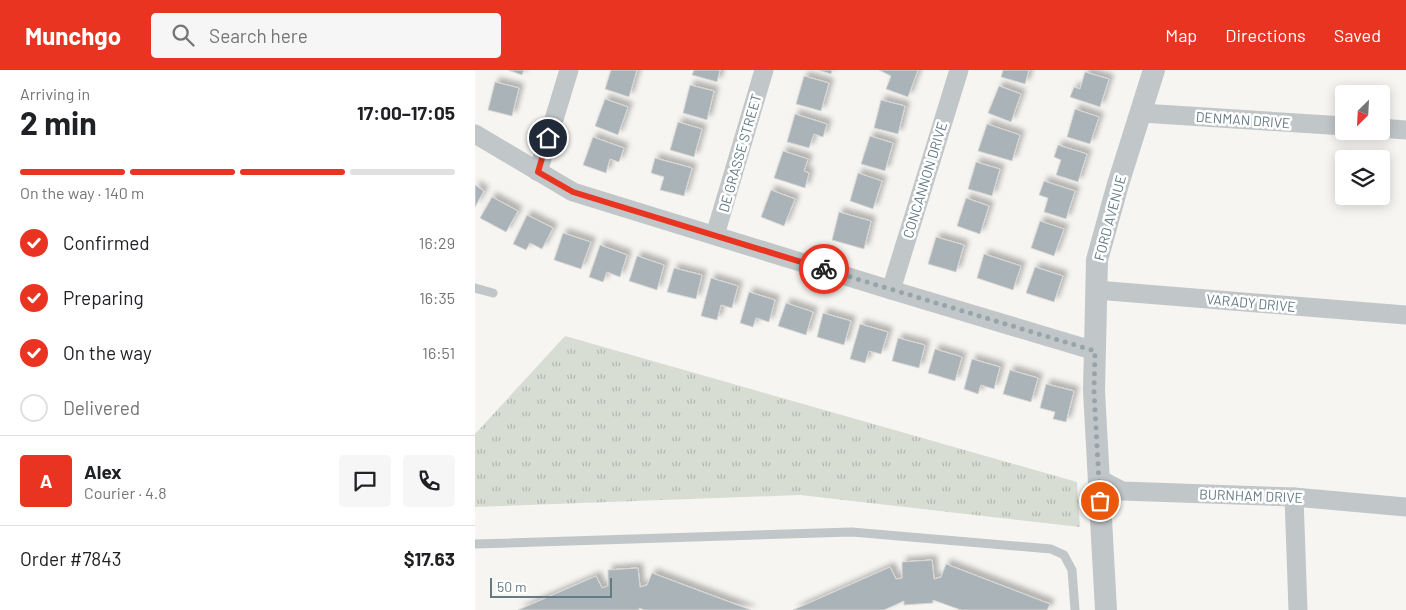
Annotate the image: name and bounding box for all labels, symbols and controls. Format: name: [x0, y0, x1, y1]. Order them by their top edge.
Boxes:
search box: [151, 13, 501, 58]
text: Munchgo: [25, 21, 121, 50]
icon: search: [169, 21, 197, 49]
text: Search here: [209, 24, 308, 47]
text: Map: [1165, 24, 1197, 46]
text: Directions: [1225, 24, 1306, 46]
text: Saved: [1334, 24, 1381, 46]
text: Arriving in: [20, 84, 90, 103]
north arrow: [1335, 85, 1390, 140]
map controls: [1335, 85, 1390, 205]
street label: DE GRASSE STREET: [714, 92, 765, 214]
text: 17:00–17:05: [357, 101, 455, 124]
text: 2 min: [20, 103, 97, 141]
street label: DENMAN DRIVE: [1195, 108, 1291, 131]
pin: [527, 117, 569, 159]
street label: CONCANNON DRIVE: [899, 120, 950, 240]
icon: home: [534, 124, 562, 152]
button: layers: [1335, 150, 1390, 205]
street label: FORD AVENUE: [1090, 173, 1129, 263]
text: On the way · 140 m: [20, 183, 144, 202]
icon: check: [20, 229, 48, 257]
text: Confirmed: [63, 231, 150, 254]
text: 16:29: [419, 233, 455, 252]
courier: [799, 244, 849, 294]
icon: bike: [810, 255, 838, 283]
icon: check: [20, 284, 48, 312]
text: Preparing: [63, 286, 144, 309]
text: 16:35: [419, 288, 455, 307]
street label: VARADY DRIVE: [1206, 290, 1296, 315]
icon: check: [20, 339, 48, 367]
text: On the way: [63, 341, 152, 364]
text: 16:51: [422, 343, 455, 362]
text: Delivered: [63, 396, 140, 419]
button: chat: [339, 455, 391, 507]
button: phone: [403, 455, 455, 507]
text: Alex: [84, 460, 122, 483]
text: A: [40, 469, 52, 492]
pin: [1079, 480, 1121, 522]
text: Courier · 4.8: [84, 483, 167, 502]
street label: BURNHAM DRIVE: [1199, 485, 1303, 506]
icon: bag: [1086, 487, 1114, 515]
text: Order #7843: [20, 547, 122, 570]
text: $17.63: [404, 547, 455, 570]
scale bar: [490, 575, 613, 598]
text: 50 m: [497, 578, 526, 595]

